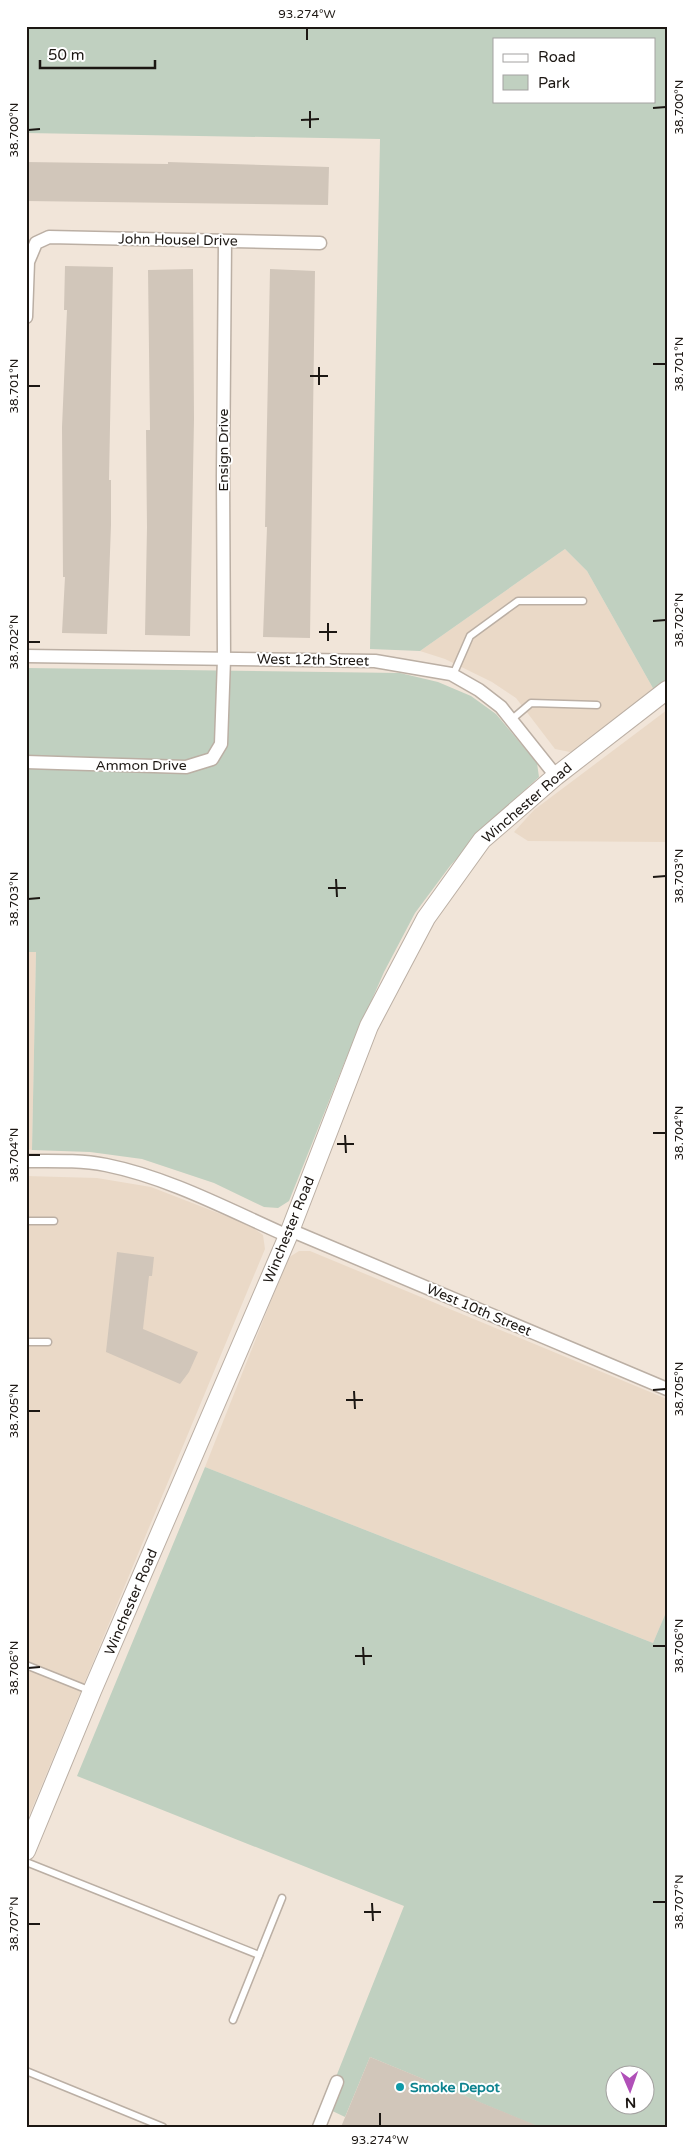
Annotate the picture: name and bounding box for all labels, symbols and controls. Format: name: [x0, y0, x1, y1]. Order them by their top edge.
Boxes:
text: 93.274°W: [278, 7, 336, 21]
scale bar: [40, 38, 155, 70]
legend: [493, 38, 656, 102]
text: 50 m: [48, 46, 85, 64]
text: Road: [538, 48, 576, 66]
text: Park: [538, 74, 570, 92]
text: 38.700°N: [672, 80, 686, 134]
text: 38.700°N: [7, 103, 21, 157]
street label: John Housel Drive: [118, 230, 238, 250]
text: 38.701°N: [672, 337, 686, 391]
text: 38.701°N: [7, 359, 21, 413]
street label: Ensign Drive: [215, 408, 232, 492]
text: 38.702°N: [672, 593, 686, 647]
text: 38.702°N: [7, 615, 21, 669]
street label: West 12th Street: [257, 651, 370, 669]
street label: Ammon Drive: [95, 757, 187, 774]
street label: Winchester Road: [478, 759, 576, 847]
text: 38.703°N: [672, 849, 686, 903]
text: 38.703°N: [7, 872, 21, 926]
text: 38.704°N: [672, 1106, 686, 1160]
text: 38.704°N: [7, 1128, 21, 1182]
street label: Winchester Road: [260, 1174, 318, 1286]
street label: West 10th Street: [424, 1280, 535, 1340]
text: 38.705°N: [672, 1362, 686, 1416]
text: 38.705°N: [7, 1384, 21, 1438]
street label: Winchester Road: [101, 1546, 161, 1658]
text: 38.706°N: [672, 1619, 686, 1673]
text: 38.706°N: [7, 1641, 21, 1695]
text: 38.707°N: [672, 1874, 686, 1930]
text: 38.707°N: [7, 1896, 21, 1952]
north arrow: [606, 2066, 656, 2116]
place label: Smoke Depot: [410, 2079, 500, 2096]
marker: Smoke Depot: [394, 2081, 406, 2093]
text: N: [625, 2094, 636, 2111]
text: 93.274°W: [351, 2133, 409, 2147]

